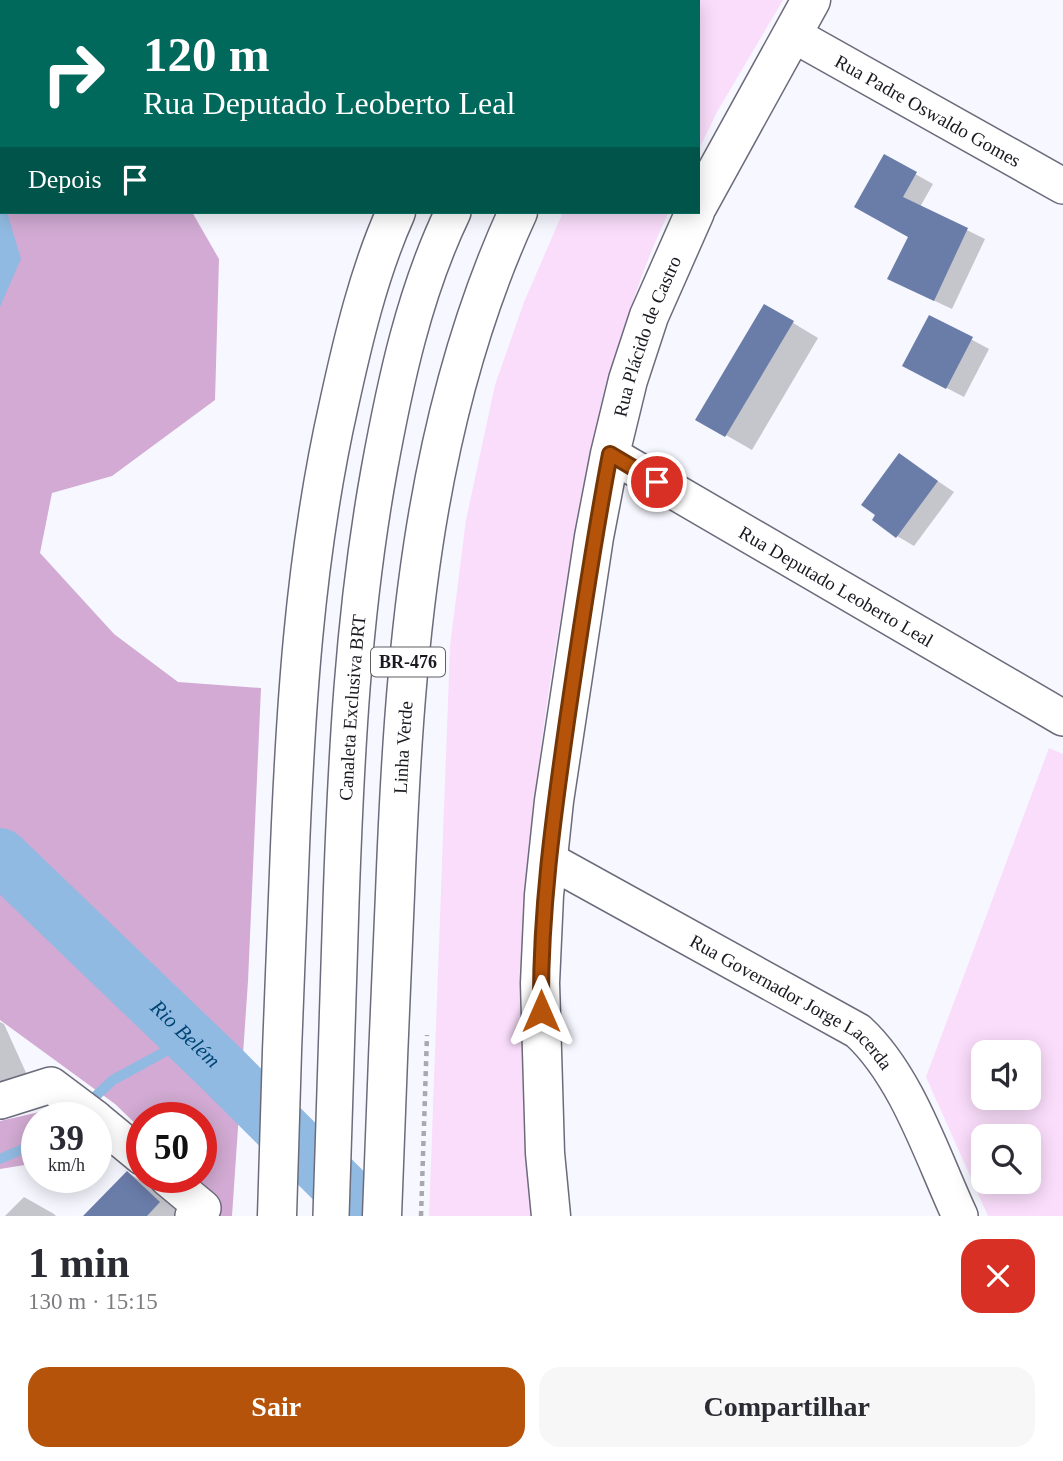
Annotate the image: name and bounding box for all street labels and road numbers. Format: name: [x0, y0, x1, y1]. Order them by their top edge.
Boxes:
street label: Rua Padre Oswaldo Gomes: [831, 50, 1024, 171]
street label: Rua Plácido de Castro: [609, 253, 685, 419]
street label: Rua Deputado Leoberto Leal: [735, 522, 937, 651]
street label: Canaleta Exclusiva BRT: [335, 613, 370, 801]
road number: BR-476: [371, 648, 445, 676]
street label: Linha Verde: [390, 700, 417, 795]
street label: Rua Governador Jorge Lacerda: [686, 930, 897, 1074]

